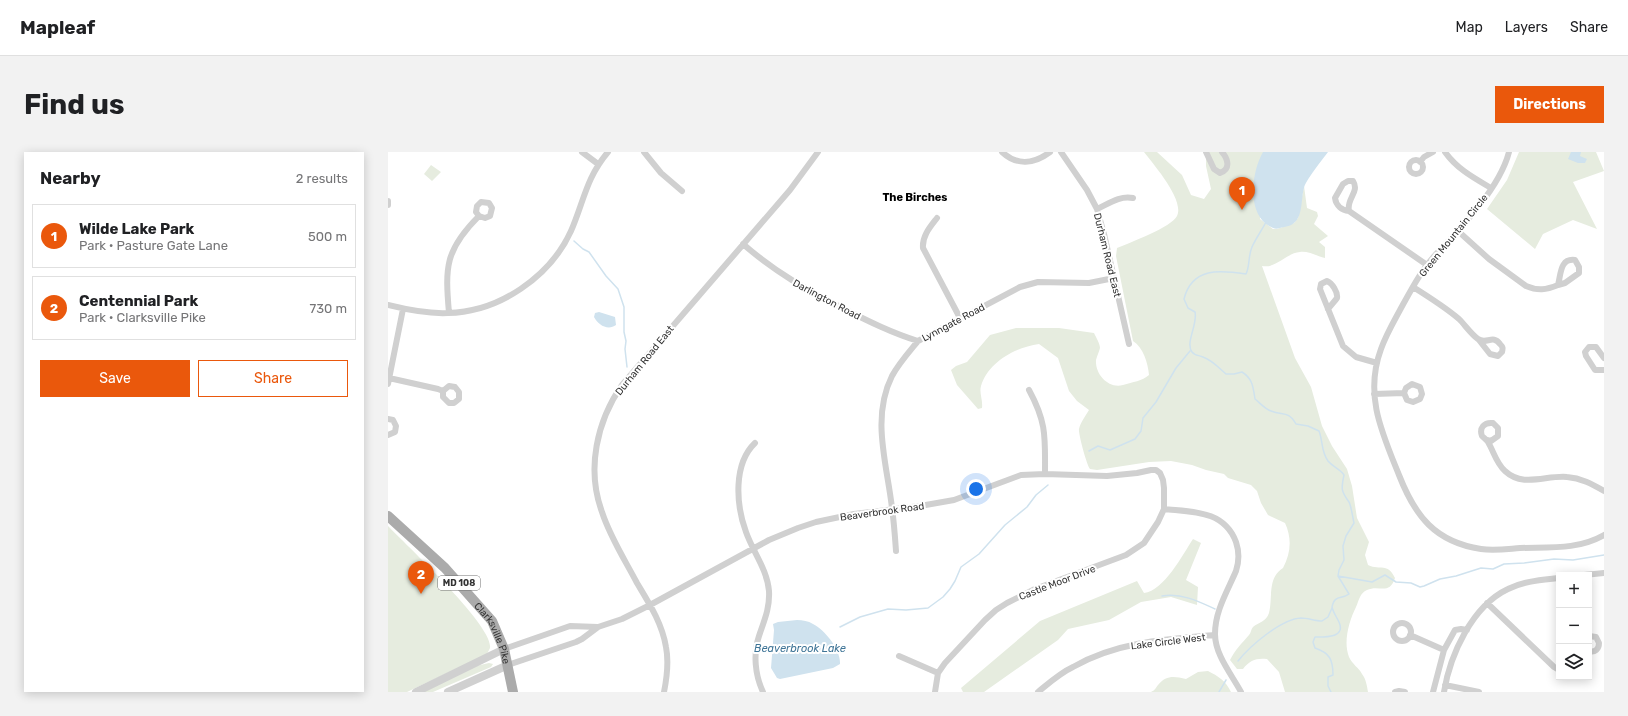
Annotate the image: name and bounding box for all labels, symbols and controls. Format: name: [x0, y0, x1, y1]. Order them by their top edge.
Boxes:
text: Mapleaf: [20, 16, 95, 39]
text: Map: [1456, 19, 1483, 36]
text: Layers: [1505, 19, 1548, 36]
text: Share: [1570, 19, 1608, 36]
button: Directions: [1495, 86, 1604, 123]
text: Find us: [24, 88, 124, 121]
text: Nearby: [40, 168, 101, 188]
text: 2 results: [296, 171, 348, 186]
pin: 1: [1229, 177, 1255, 210]
district label: The Birches: [883, 191, 947, 204]
street label: Green Mountain Circle: [1417, 192, 1491, 279]
street label: Durham Road East: [1091, 212, 1123, 299]
text: Wilde Lake Park: [79, 220, 194, 238]
text: 1: [51, 229, 57, 244]
text: 500 m: [308, 229, 347, 244]
text: Park · Pasture Gate Lane: [79, 238, 228, 253]
street label: Darlington Road: [791, 277, 862, 323]
text: Centennial Park: [79, 292, 198, 310]
text: 2: [50, 301, 58, 316]
text: 730 m: [310, 301, 347, 316]
street label: Lynngate Road: [920, 301, 987, 344]
text: Park · Clarksville Pike: [79, 310, 206, 325]
street label: Durham Road East: [613, 323, 677, 398]
button: Save: [40, 360, 190, 397]
button: Share: [198, 360, 348, 397]
your location: [966, 479, 986, 499]
street label: Beaverbrook Road: [839, 500, 925, 524]
pin: 2: [408, 561, 434, 594]
street label: Castle Moor Drive: [1017, 563, 1098, 603]
map controls: [1556, 572, 1592, 680]
button: +: [1556, 572, 1592, 608]
road number: MD 108: [438, 576, 480, 590]
street label: Clarksville Pike: [471, 600, 512, 665]
button: −: [1556, 608, 1592, 644]
street label: Lake Circle West: [1130, 631, 1206, 653]
water label: Beaverbrook Lake: [754, 642, 846, 655]
button: layers: [1556, 644, 1592, 680]

